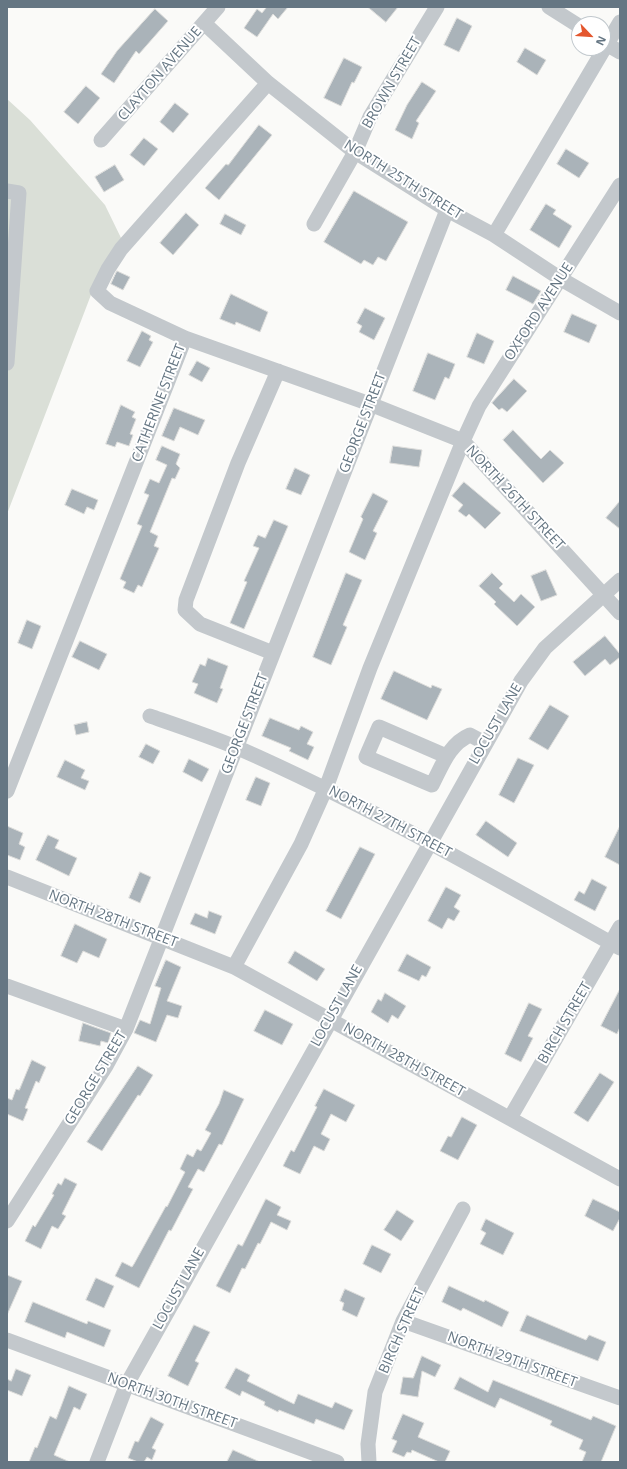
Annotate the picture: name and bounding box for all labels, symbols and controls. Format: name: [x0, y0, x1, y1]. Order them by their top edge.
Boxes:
north arrow: [571, 16, 611, 56]
street label: CLAYTON AVENUE: [115, 24, 205, 124]
street label: BROWN STREET: [359, 34, 425, 132]
text: N: [593, 34, 610, 48]
street label: NORTH 25TH STREET: [341, 137, 465, 223]
street label: OXFORD AVENUE: [501, 260, 577, 364]
street label: CATHERINE STREET: [129, 342, 189, 464]
street label: GEORGE STREET: [336, 370, 390, 476]
street label: NORTH 26TH STREET: [462, 442, 568, 554]
street label: GEORGE STREET: [218, 671, 272, 777]
street label: LOCUST LANE: [466, 681, 526, 767]
street label: NORTH 27TH STREET: [326, 782, 454, 862]
street label: NORTH 28TH STREET: [46, 887, 180, 951]
street label: LOCUST LANE: [308, 962, 366, 1050]
street label: BIRCH STREET: [535, 979, 595, 1067]
street label: NORTH 28TH STREET: [340, 1020, 468, 1100]
street label: GEORGE STREET: [61, 1028, 131, 1128]
street label: LOCUST LANE: [150, 1245, 208, 1333]
street label: BIRCH STREET: [376, 1286, 428, 1376]
street label: NORTH 29TH STREET: [445, 1329, 579, 1391]
street label: NORTH 30TH STREET: [105, 1370, 239, 1432]

